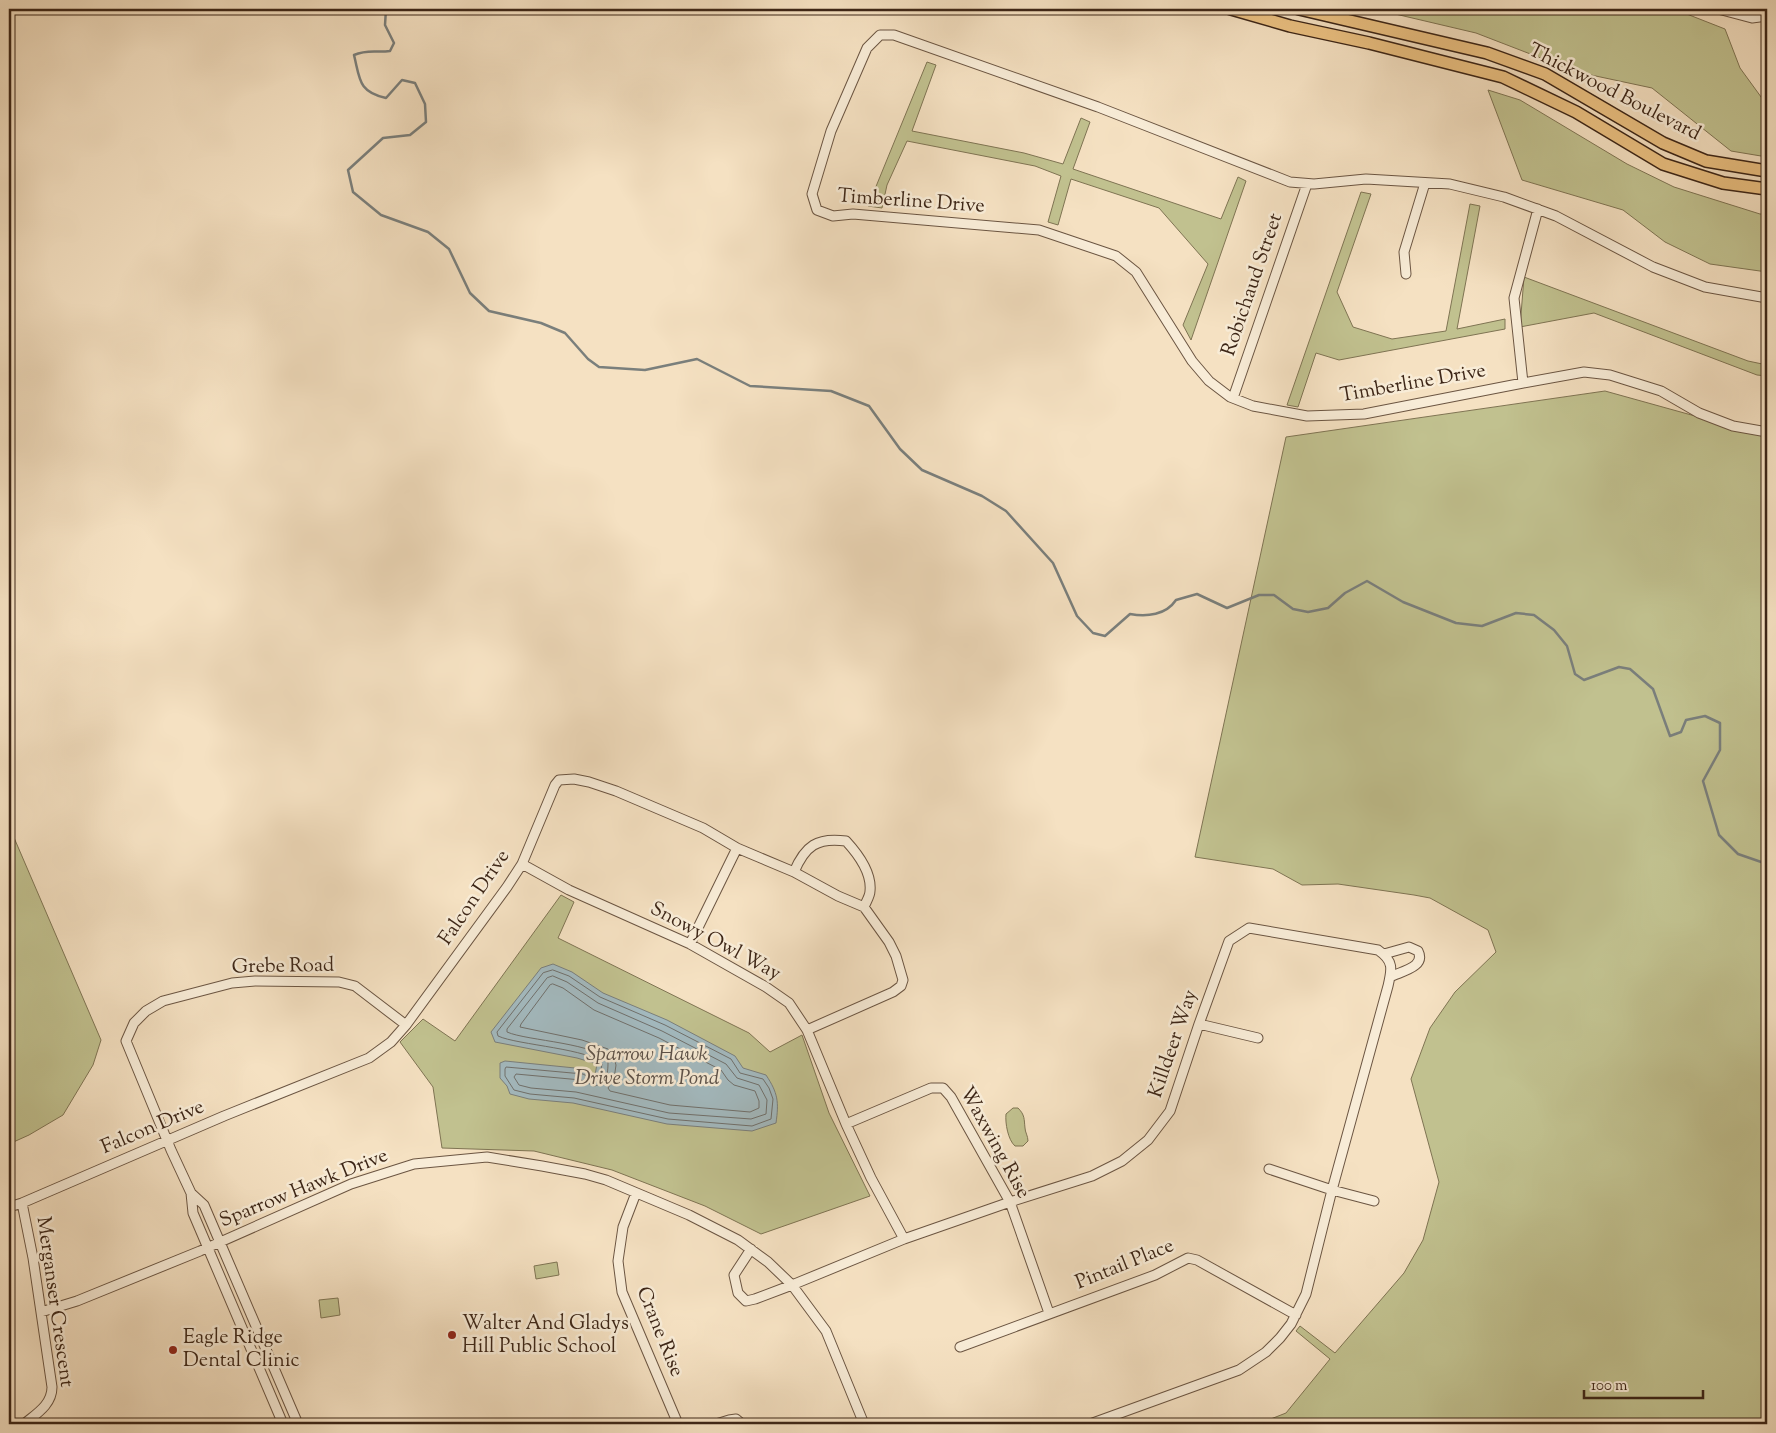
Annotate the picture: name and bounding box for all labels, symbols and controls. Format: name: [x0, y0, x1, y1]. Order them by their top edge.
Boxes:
street label: Thickwood Boulevard: [1523, 37, 1705, 149]
street label: Timberline Drive: [836, 182, 986, 222]
street label: Robichaud Street: [1215, 210, 1291, 360]
street label: Timberline Drive: [1338, 357, 1488, 411]
street label: Falcon Drive: [432, 844, 518, 952]
street label: Snowy Owl Way: [644, 895, 786, 989]
street label: Grebe Road: [232, 952, 334, 982]
street label: Killdeer Way: [1142, 986, 1206, 1102]
water label: Sparrow Hawk Drive Storm Pond: [575, 1040, 720, 1094]
street label: Waxwing Rise: [951, 1082, 1037, 1204]
street label: Falcon Drive: [97, 1093, 209, 1163]
street label: Sparrow Hawk Drive: [215, 1142, 393, 1236]
street label: Merganser Crescent: [28, 1215, 80, 1389]
street label: Pintail Place: [1071, 1232, 1179, 1298]
street label: Crane Rise: [628, 1283, 690, 1381]
place label: Walter And Gladys Hill Public School: [462, 1310, 629, 1362]
place label: Eagle Ridge Dental Clinic: [183, 1324, 300, 1376]
marker: Walter And Gladys Hill Public School: [446, 1329, 458, 1341]
marker: Eagle Ridge Dental Clinic: [167, 1344, 179, 1356]
scale bar: [1584, 1368, 1702, 1400]
text: 100 m: [1591, 1376, 1628, 1397]

